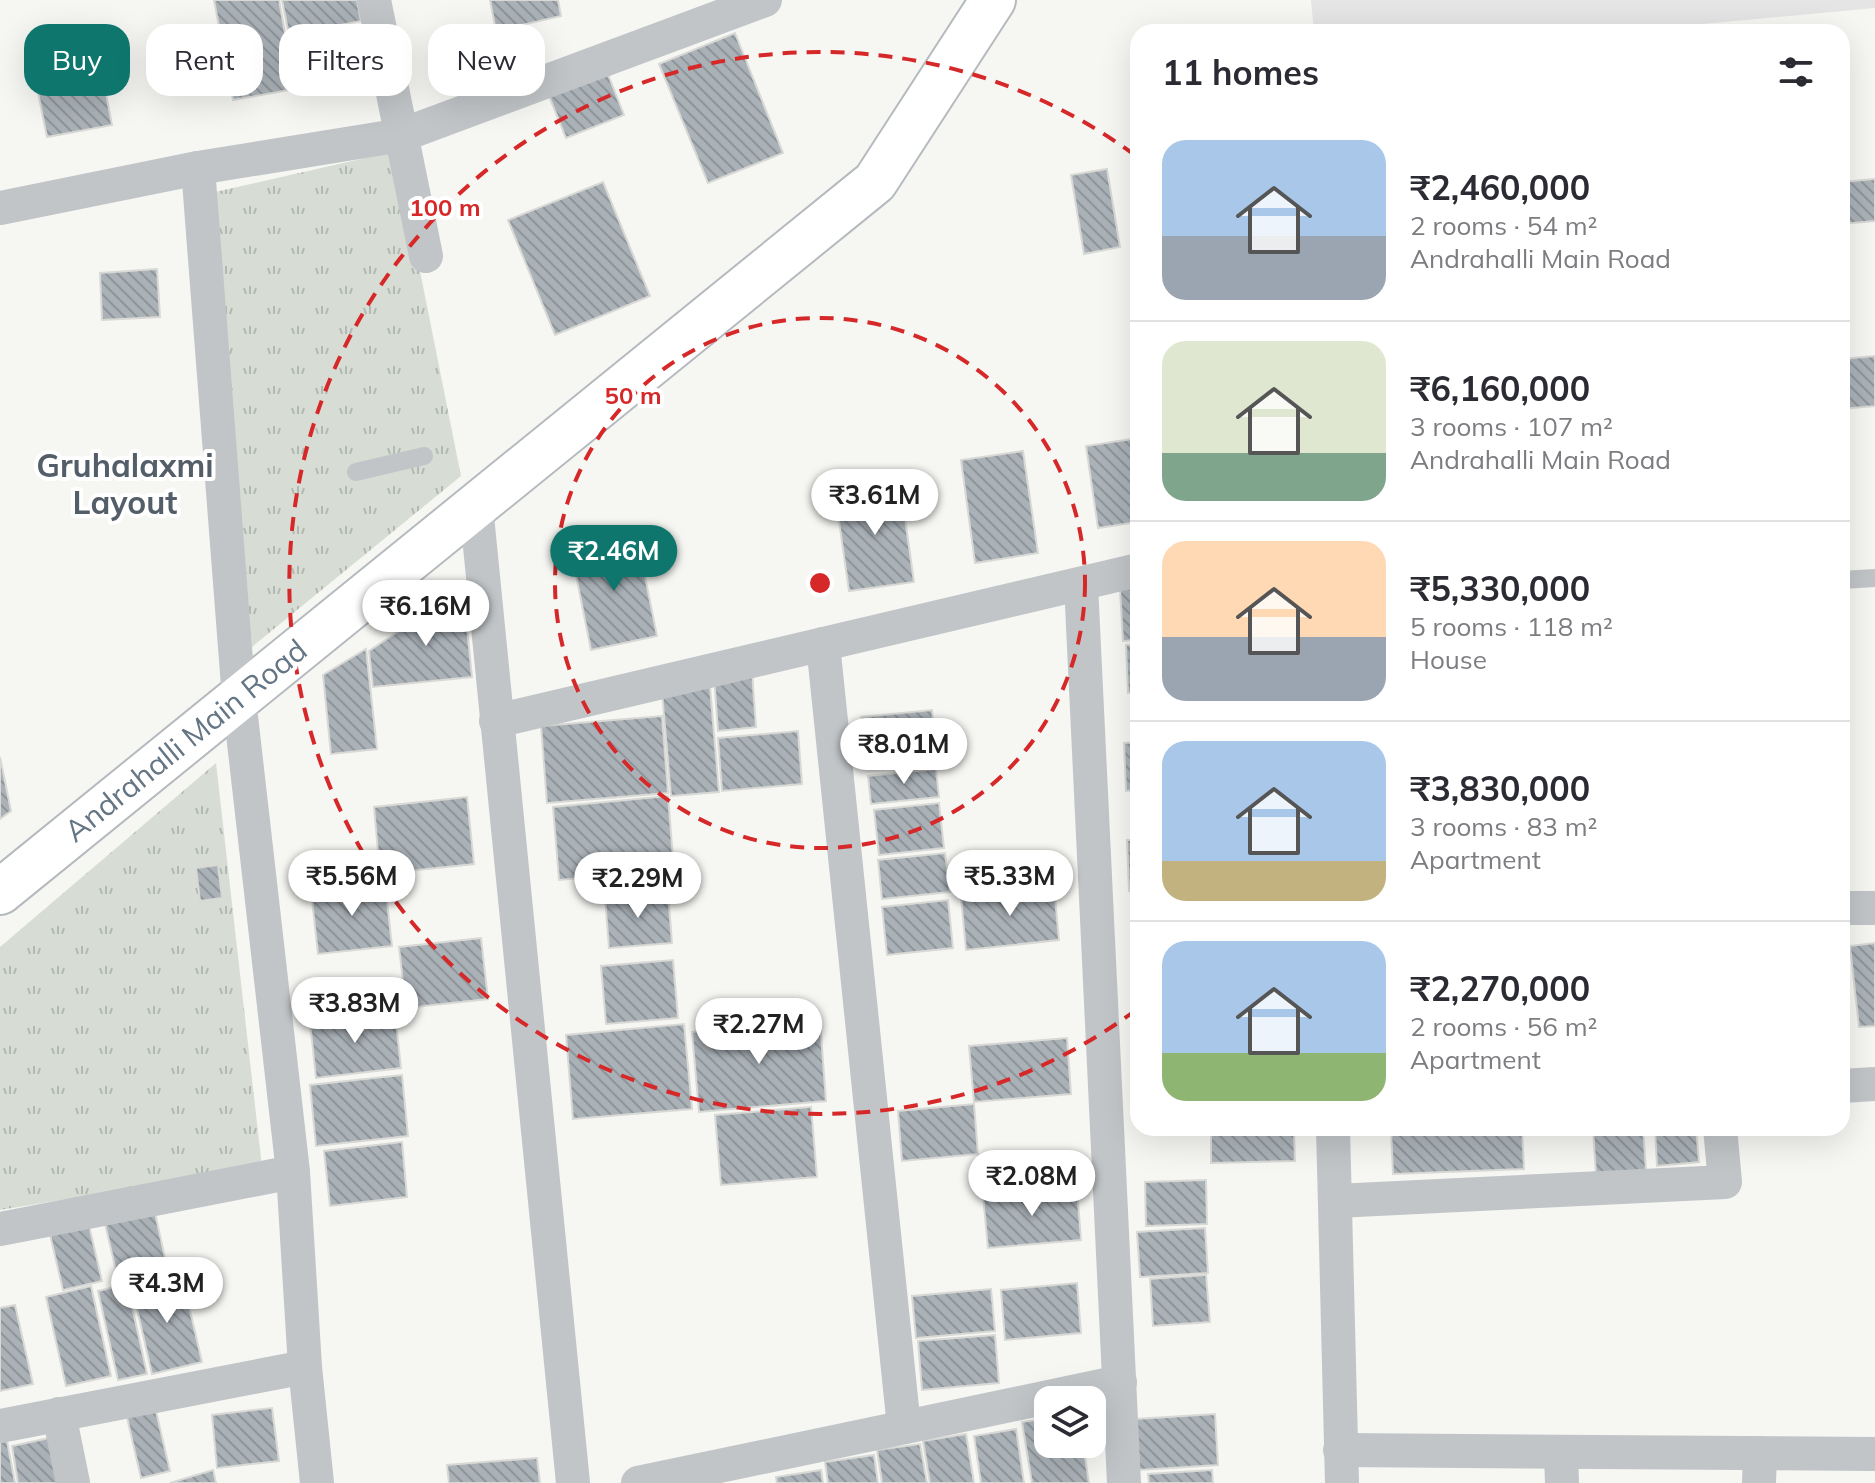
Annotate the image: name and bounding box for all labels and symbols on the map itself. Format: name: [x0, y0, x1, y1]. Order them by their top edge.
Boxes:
text: 100 m: [409, 192, 481, 222]
text: 50 m: [605, 380, 661, 410]
district label: Gruhalaxmi Layout: [36, 445, 214, 522]
pin: ₹3.61M: [810, 469, 940, 537]
pin: ₹2.46M: [549, 525, 679, 593]
centre of rings: [806, 569, 834, 597]
pin: ₹6.16M: [361, 580, 491, 648]
street label: Andrahalli Main Road: [56, 631, 314, 850]
pin: ₹8.01M: [839, 718, 969, 786]
pin: ₹5.56M: [287, 850, 417, 918]
pin: ₹5.33M: [945, 850, 1075, 918]
pin: ₹2.29M: [573, 852, 703, 920]
pin: ₹3.83M: [290, 977, 420, 1045]
pin: ₹2.27M: [694, 998, 824, 1066]
pin: ₹2.08M: [967, 1150, 1097, 1218]
pin: ₹4.3M: [111, 1257, 223, 1325]

